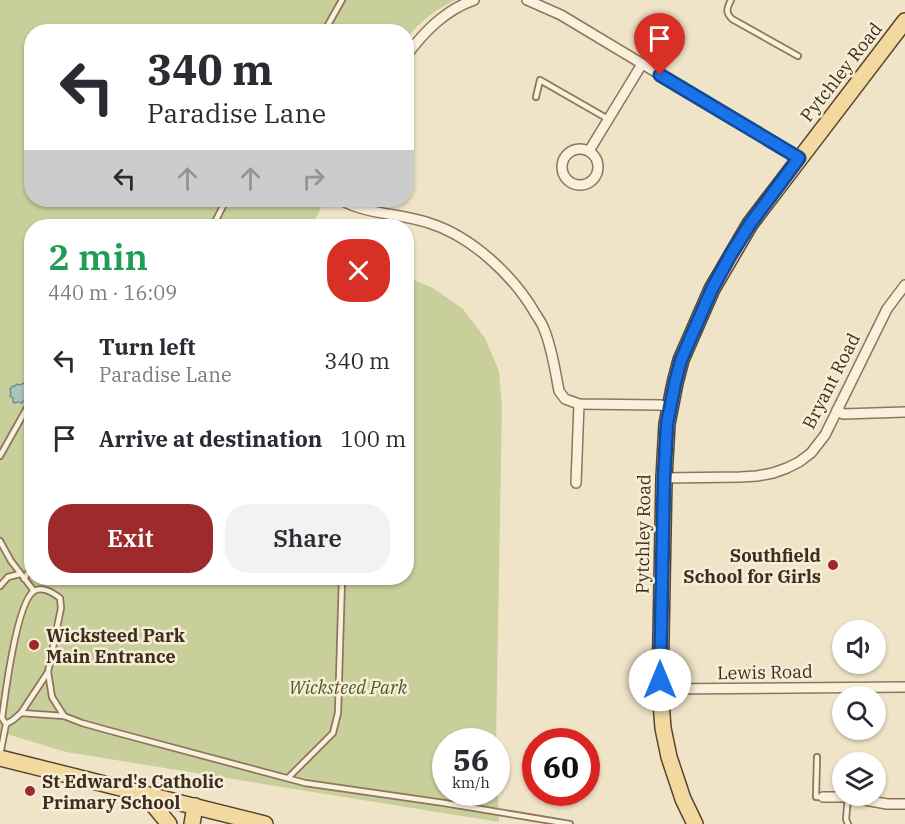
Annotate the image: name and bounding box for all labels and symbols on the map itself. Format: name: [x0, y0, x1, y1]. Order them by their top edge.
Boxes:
pin: [634, 13, 685, 75]
street label: Pytchley Road: [795, 18, 887, 126]
street label: Bryant Road: [797, 329, 865, 433]
street label: Pytchley Road: [630, 474, 656, 594]
place label: Southfield School for Girls: [683, 544, 821, 588]
marker: Southfield School for Girls: [826, 558, 840, 572]
place label: Wicksteed Park Main Entrance: [46, 624, 186, 668]
marker: Wicksteed Park Main Entrance: [27, 638, 41, 652]
position arrow: [628, 648, 692, 712]
street label: Lewis Road: [717, 660, 813, 684]
park label: Wicksteed Park: [289, 676, 408, 699]
speed limit sign: 60: [522, 728, 600, 806]
place label: St Edward's Catholic Primary School: [42, 770, 224, 814]
marker: St Edward's Catholic Primary School: [23, 784, 37, 798]

